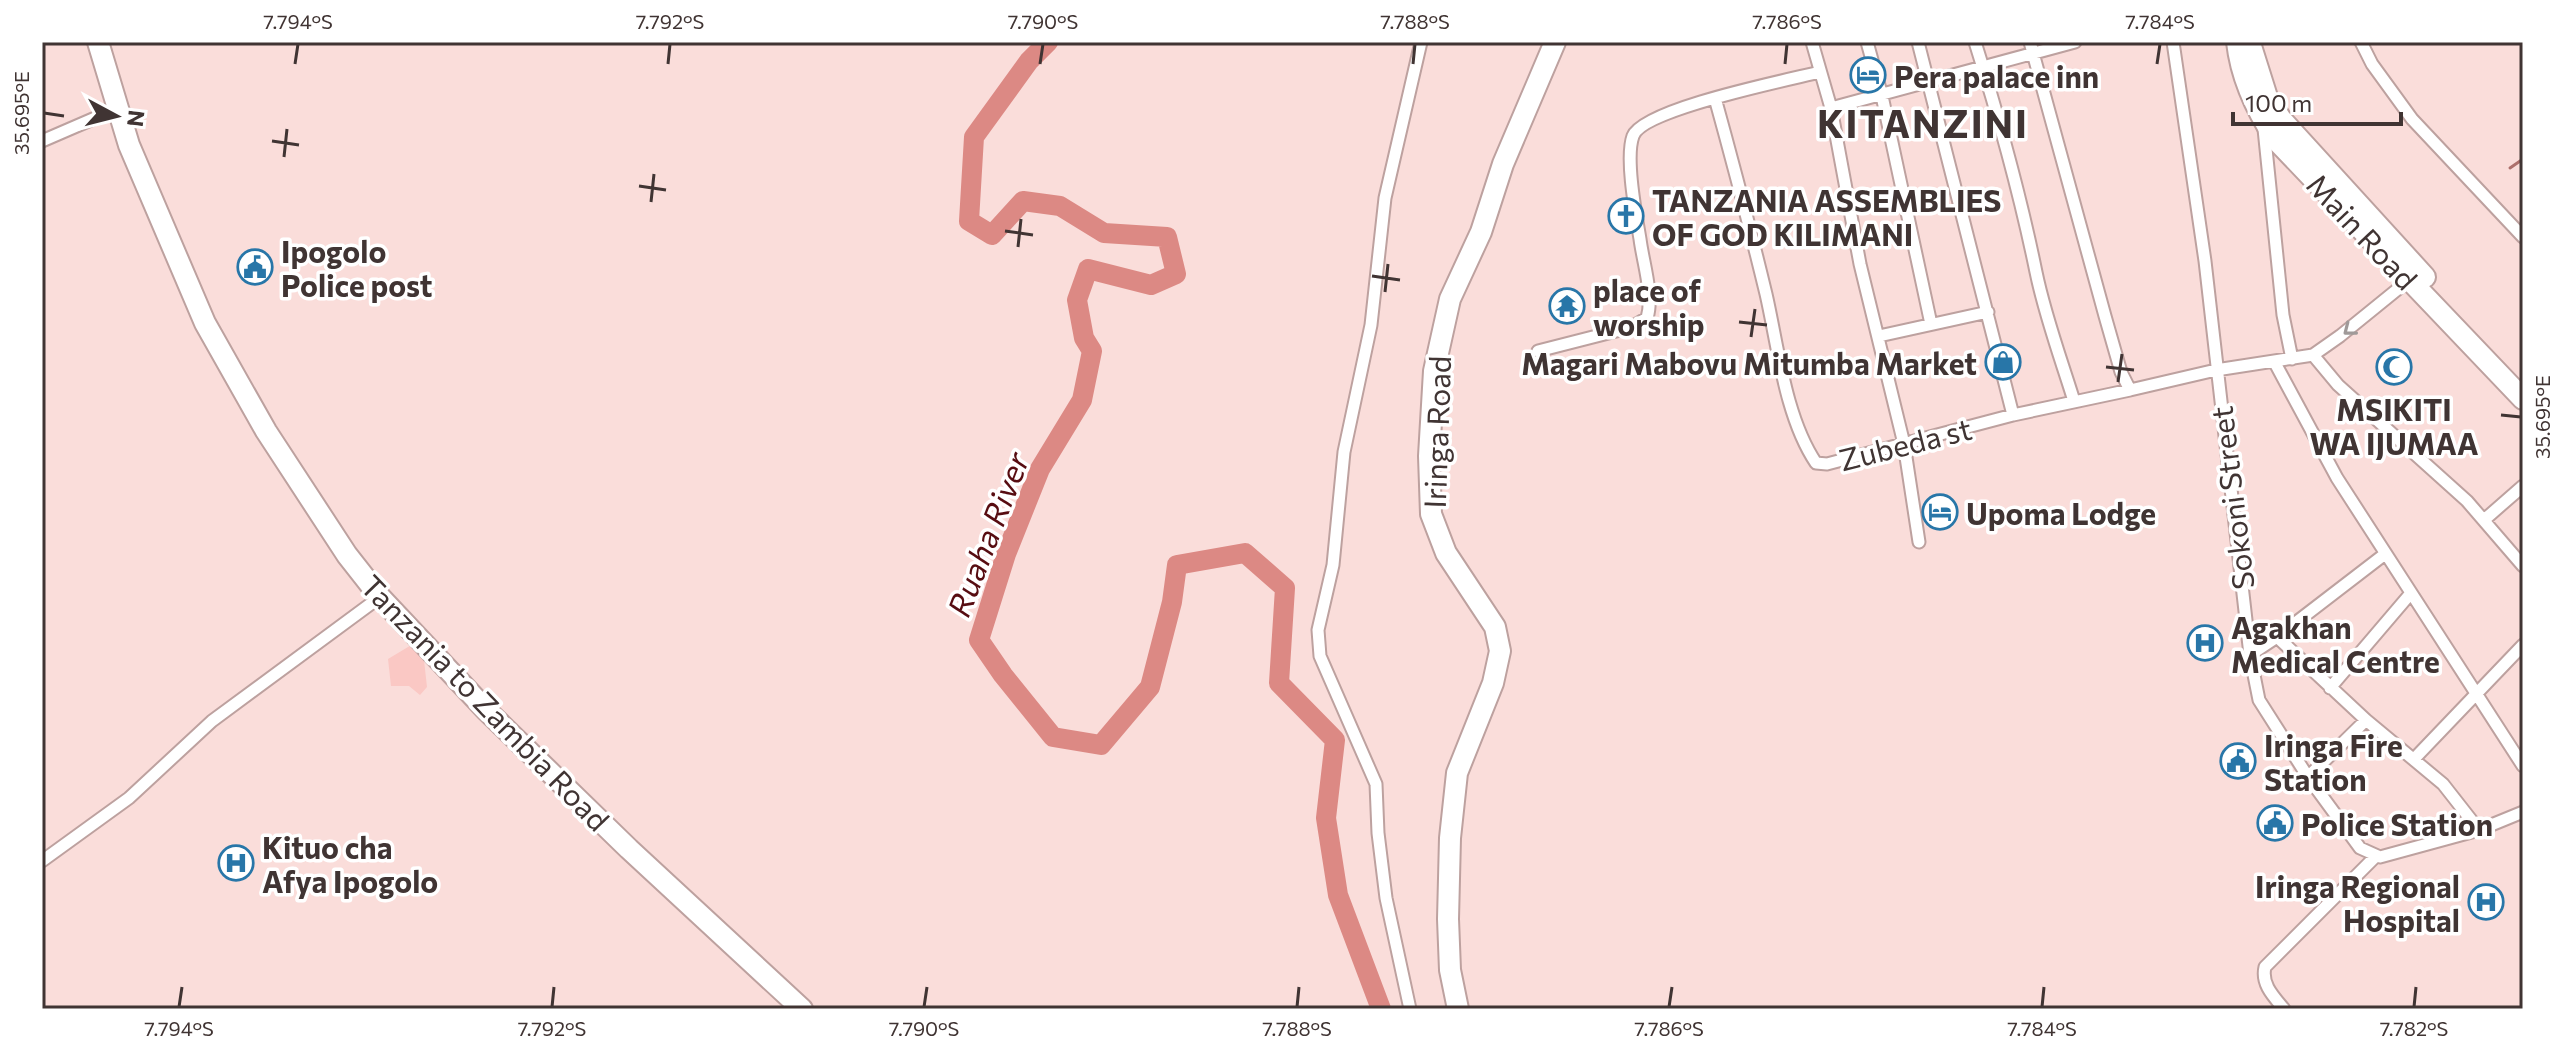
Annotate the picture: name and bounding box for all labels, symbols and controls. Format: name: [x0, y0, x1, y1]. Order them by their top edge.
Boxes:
text: 7.794°S: [263, 9, 333, 33]
text: 7.792°S: [636, 9, 704, 33]
text: 7.790°S: [1008, 9, 1078, 33]
text: 7.788°S: [1380, 9, 1450, 33]
text: 7.786°S: [1752, 9, 1822, 33]
text: 7.784°S: [2125, 9, 2195, 33]
hotel icon: Pera palace inn: [1849, 56, 1887, 94]
place label: Pera palace inn: [1894, 57, 2099, 94]
text: 35.695°E: [9, 71, 33, 155]
north arrow: [76, 76, 156, 156]
scale bar: [2233, 76, 2401, 126]
text: 100 m: [2245, 88, 2312, 117]
district label: KITANZINI: [1817, 99, 2029, 146]
text: N: [122, 109, 151, 128]
street label: Main Road: [2300, 165, 2426, 297]
place label: TANZANIA ASSEMBLIES OF GOD KILIMANI: [1652, 181, 2001, 252]
church icon: TANZANIA ASSEMBLIES OF GOD KILIMANI: [1607, 197, 1645, 235]
place label: Ipogolo Police post: [281, 232, 432, 303]
public building icon: Ipogolo Police post: [236, 248, 274, 286]
place label: place of worship: [1593, 271, 1705, 342]
temple icon: place of worship: [1548, 287, 1586, 325]
one-way arrow: [2343, 320, 2358, 334]
shop icon: Magari Mabovu Mitumba Market: [1984, 343, 2022, 381]
place label: Magari Mabovu Mitumba Market: [1521, 344, 1977, 381]
mosque icon: MSIKITI WA IJUMAA: [2375, 348, 2413, 386]
street label: Iringa Road: [1415, 355, 1457, 509]
text: 35.695°E: [2530, 375, 2554, 459]
place label: MSIKITI WA IJUMAA: [2310, 390, 2478, 461]
street label: Sokoni Street: [2201, 404, 2261, 592]
street label: Zubeda st: [1835, 409, 1975, 477]
water label: Ruaha River: [937, 445, 1037, 622]
hotel icon: Upoma Lodge: [1921, 493, 1959, 531]
place label: Upoma Lodge: [1966, 494, 2156, 531]
street label: Tanzania to Zambia Road: [354, 566, 618, 838]
place label: Agakhan Medical Centre: [2231, 608, 2440, 679]
hospital icon: Agakhan Medical Centre: [2186, 624, 2224, 662]
place label: Iringa Fire Station: [2264, 726, 2403, 797]
public building icon: Iringa Fire Station: [2219, 742, 2257, 780]
public building icon: Police Station: [2256, 804, 2294, 842]
place label: Police Station: [2301, 805, 2493, 842]
place label: Kituo cha Afya Ipogolo: [262, 828, 438, 899]
hospital icon: Kituo cha Afya Ipogolo: [217, 844, 255, 882]
place label: Iringa Regional Hospital: [2255, 867, 2460, 938]
hospital icon: Iringa Regional Hospital: [2467, 883, 2505, 921]
text: 7.794°S: [144, 1016, 214, 1040]
text: 7.792°S: [518, 1016, 586, 1040]
text: 7.790°S: [889, 1016, 959, 1040]
text: 7.788°S: [1262, 1016, 1332, 1040]
text: 7.786°S: [1634, 1016, 1704, 1040]
text: 7.784°S: [2007, 1016, 2077, 1040]
text: 7.782°S: [2380, 1016, 2448, 1040]

